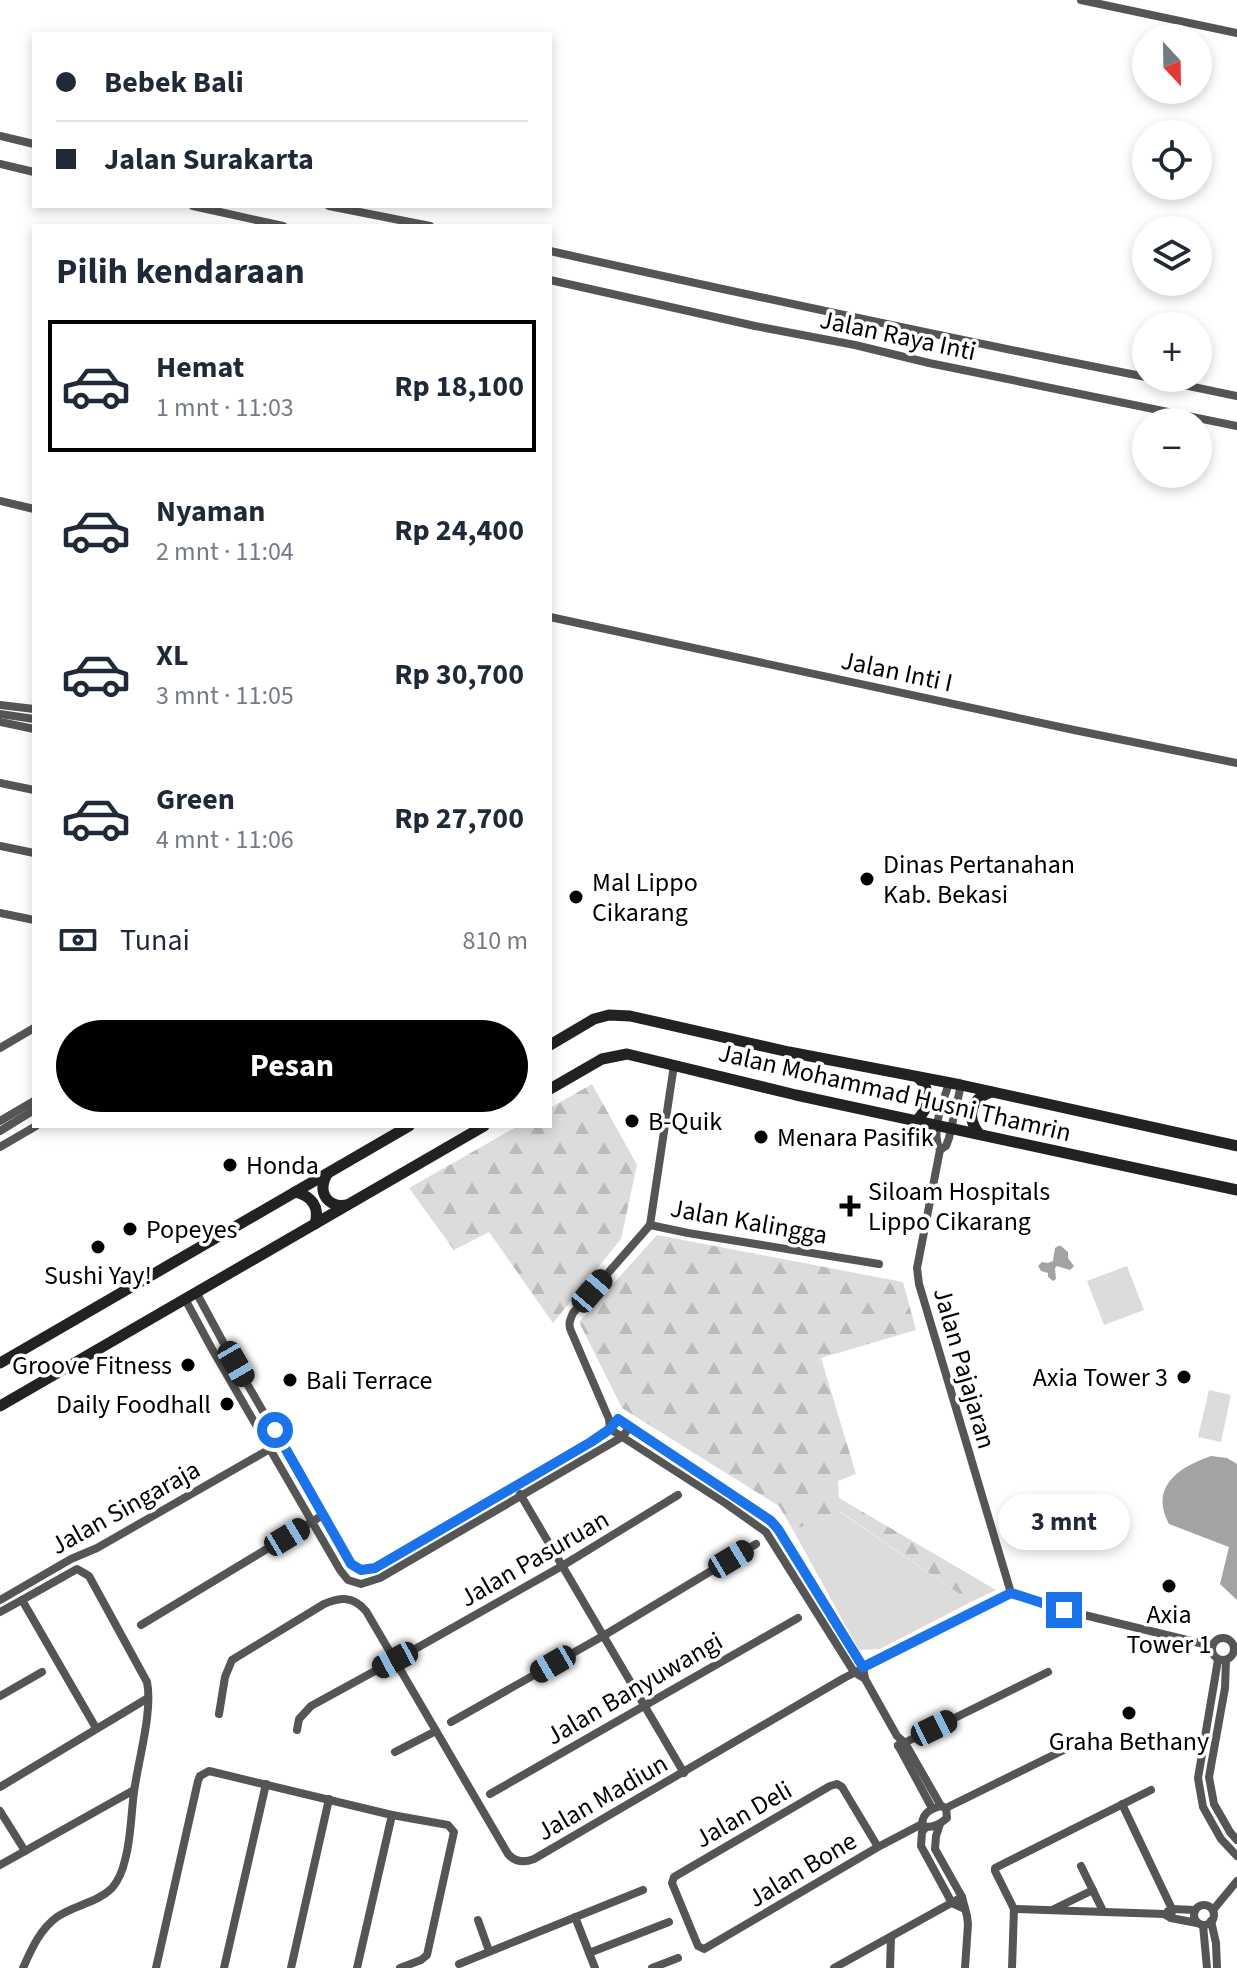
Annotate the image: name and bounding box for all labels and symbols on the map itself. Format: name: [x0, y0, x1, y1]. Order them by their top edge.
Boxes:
north arrow: [1132, 24, 1212, 104]
street label: Jalan Raya Inti: [816, 301, 979, 370]
street label: Jalan Inti I: [838, 642, 956, 701]
place label: Dinas Pertanahan Kab. Bekasi: [883, 846, 1075, 913]
place label: Mal Lippo Cikarang: [592, 864, 698, 931]
marker: Dinas Pertanahan Kab. Bekasi: [858, 870, 876, 888]
marker: Mal Lippo Cikarang: [567, 888, 585, 906]
street label: Jalan Mohammad Husni Thamrin: [715, 1034, 1075, 1151]
place label: B-Quik: [648, 1103, 722, 1140]
marker: B-Quik: [623, 1112, 641, 1130]
place label: Menara Pasifik: [777, 1119, 934, 1156]
marker: Menara Pasifik: [752, 1128, 770, 1146]
place label: Honda: [246, 1147, 319, 1184]
marker: Honda: [221, 1156, 239, 1174]
place label: Siloam Hospitals Lippo Cikarang: [868, 1173, 1050, 1240]
street label: Jalan Kalingga: [667, 1189, 830, 1254]
marker: Siloam Hospitals Lippo Cikarang: [839, 1195, 861, 1217]
place label: Popeyes: [146, 1211, 238, 1248]
marker: Popeyes: [121, 1220, 139, 1238]
marker: Sushi Yay!: [89, 1238, 107, 1256]
place label: Sushi Yay!: [44, 1257, 152, 1294]
car: [567, 1265, 617, 1317]
street label: Jalan Pajajaran: [924, 1283, 1005, 1453]
car: [214, 1337, 258, 1391]
place label: Groove Fitness: [12, 1347, 172, 1384]
marker: Groove Fitness: [179, 1356, 197, 1374]
place label: Axia Tower 3: [1033, 1359, 1168, 1396]
place label: Bali Terrace: [306, 1362, 432, 1399]
marker: Axia Tower 3: [1175, 1368, 1193, 1386]
marker: Bali Terrace: [281, 1371, 299, 1389]
place label: Daily Foodhall: [56, 1386, 211, 1423]
marker: Daily Foodhall: [218, 1395, 236, 1413]
route start: [257, 1412, 293, 1448]
street label: Jalan Singaraja: [44, 1451, 207, 1564]
callout: 3 mnt: [998, 1494, 1130, 1550]
street label: Jalan Pasuruan: [453, 1501, 616, 1616]
car: [260, 1514, 314, 1560]
car: [704, 1536, 758, 1582]
marker: Axia Tower 1: [1160, 1577, 1178, 1595]
route end: [1046, 1592, 1082, 1628]
place label: Axia Tower 1: [1127, 1596, 1211, 1663]
street label: Jalan Banyuwangi: [539, 1623, 730, 1754]
car: [368, 1638, 422, 1682]
car: [526, 1642, 580, 1686]
marker: Graha Bethany: [1120, 1704, 1138, 1722]
car: [907, 1707, 961, 1749]
place label: Graha Bethany: [1049, 1723, 1209, 1760]
street label: Jalan Madiun: [530, 1745, 675, 1850]
street label: Jalan Deli: [688, 1772, 799, 1857]
street label: Jalan Bone: [741, 1822, 864, 1917]

